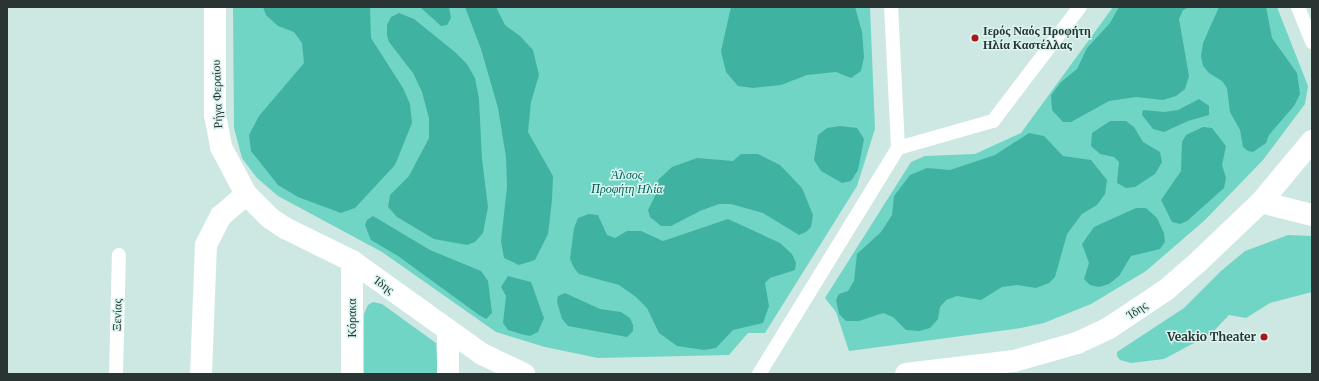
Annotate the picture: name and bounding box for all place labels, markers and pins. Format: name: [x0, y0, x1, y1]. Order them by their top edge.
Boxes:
place label: Ιερός Ναός Προφήτη Ηλία Καστέλλας: [983, 24, 1091, 52]
marker: Ιερός Ναός Προφήτη Ηλία Καστέλλας: [970, 33, 980, 43]
place label: Veakio Theater: [1167, 330, 1256, 344]
marker: Veakio Theater: [1259, 332, 1269, 342]

